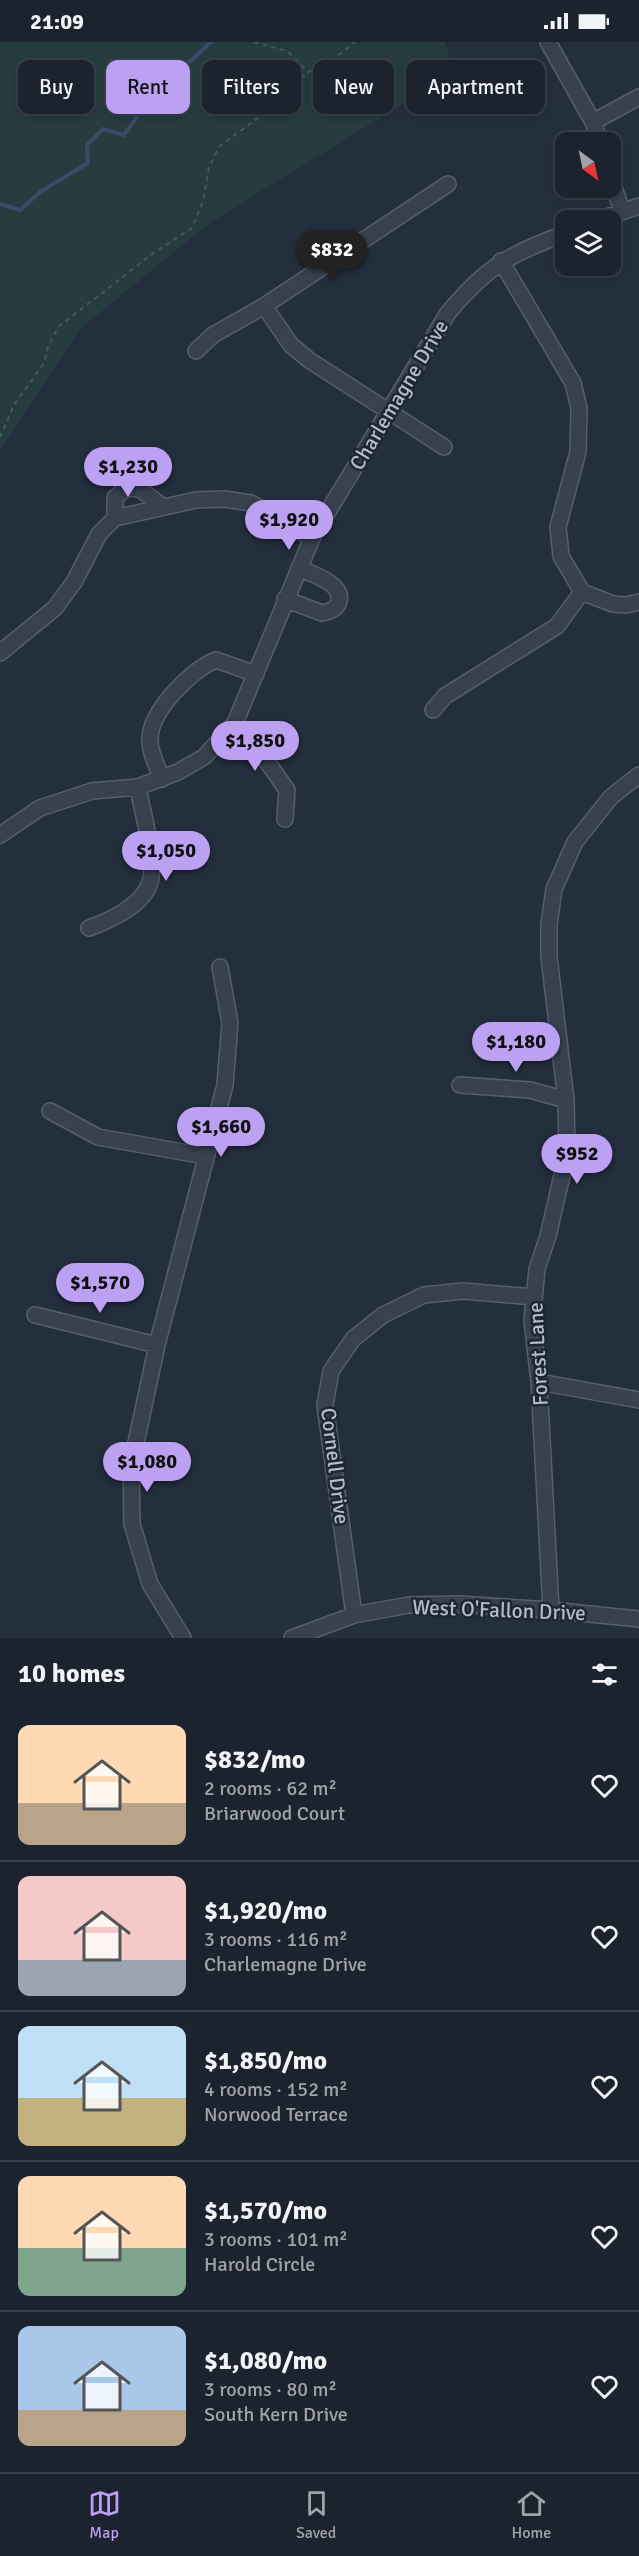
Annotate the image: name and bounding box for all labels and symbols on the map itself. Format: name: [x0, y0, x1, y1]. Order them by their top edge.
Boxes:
north arrow: [555, 132, 621, 198]
pin: $832: [296, 230, 368, 281]
street label: Charlemagne Drive: [344, 315, 454, 475]
pin: $1,230: [79, 447, 177, 498]
pin: $1,920: [240, 500, 338, 551]
pin: $1,850: [206, 721, 304, 772]
pin: $1,050: [117, 831, 215, 882]
pin: $1,180: [467, 1022, 565, 1073]
pin: $1,660: [172, 1107, 270, 1158]
pin: $952: [541, 1134, 613, 1185]
pin: $1,570: [51, 1263, 149, 1314]
street label: Forest Lane: [522, 1302, 554, 1406]
street label: Cornell Drive: [315, 1406, 355, 1526]
pin: $1,080: [98, 1442, 196, 1493]
street label: West O'Fallon Drive: [412, 1594, 586, 1626]

